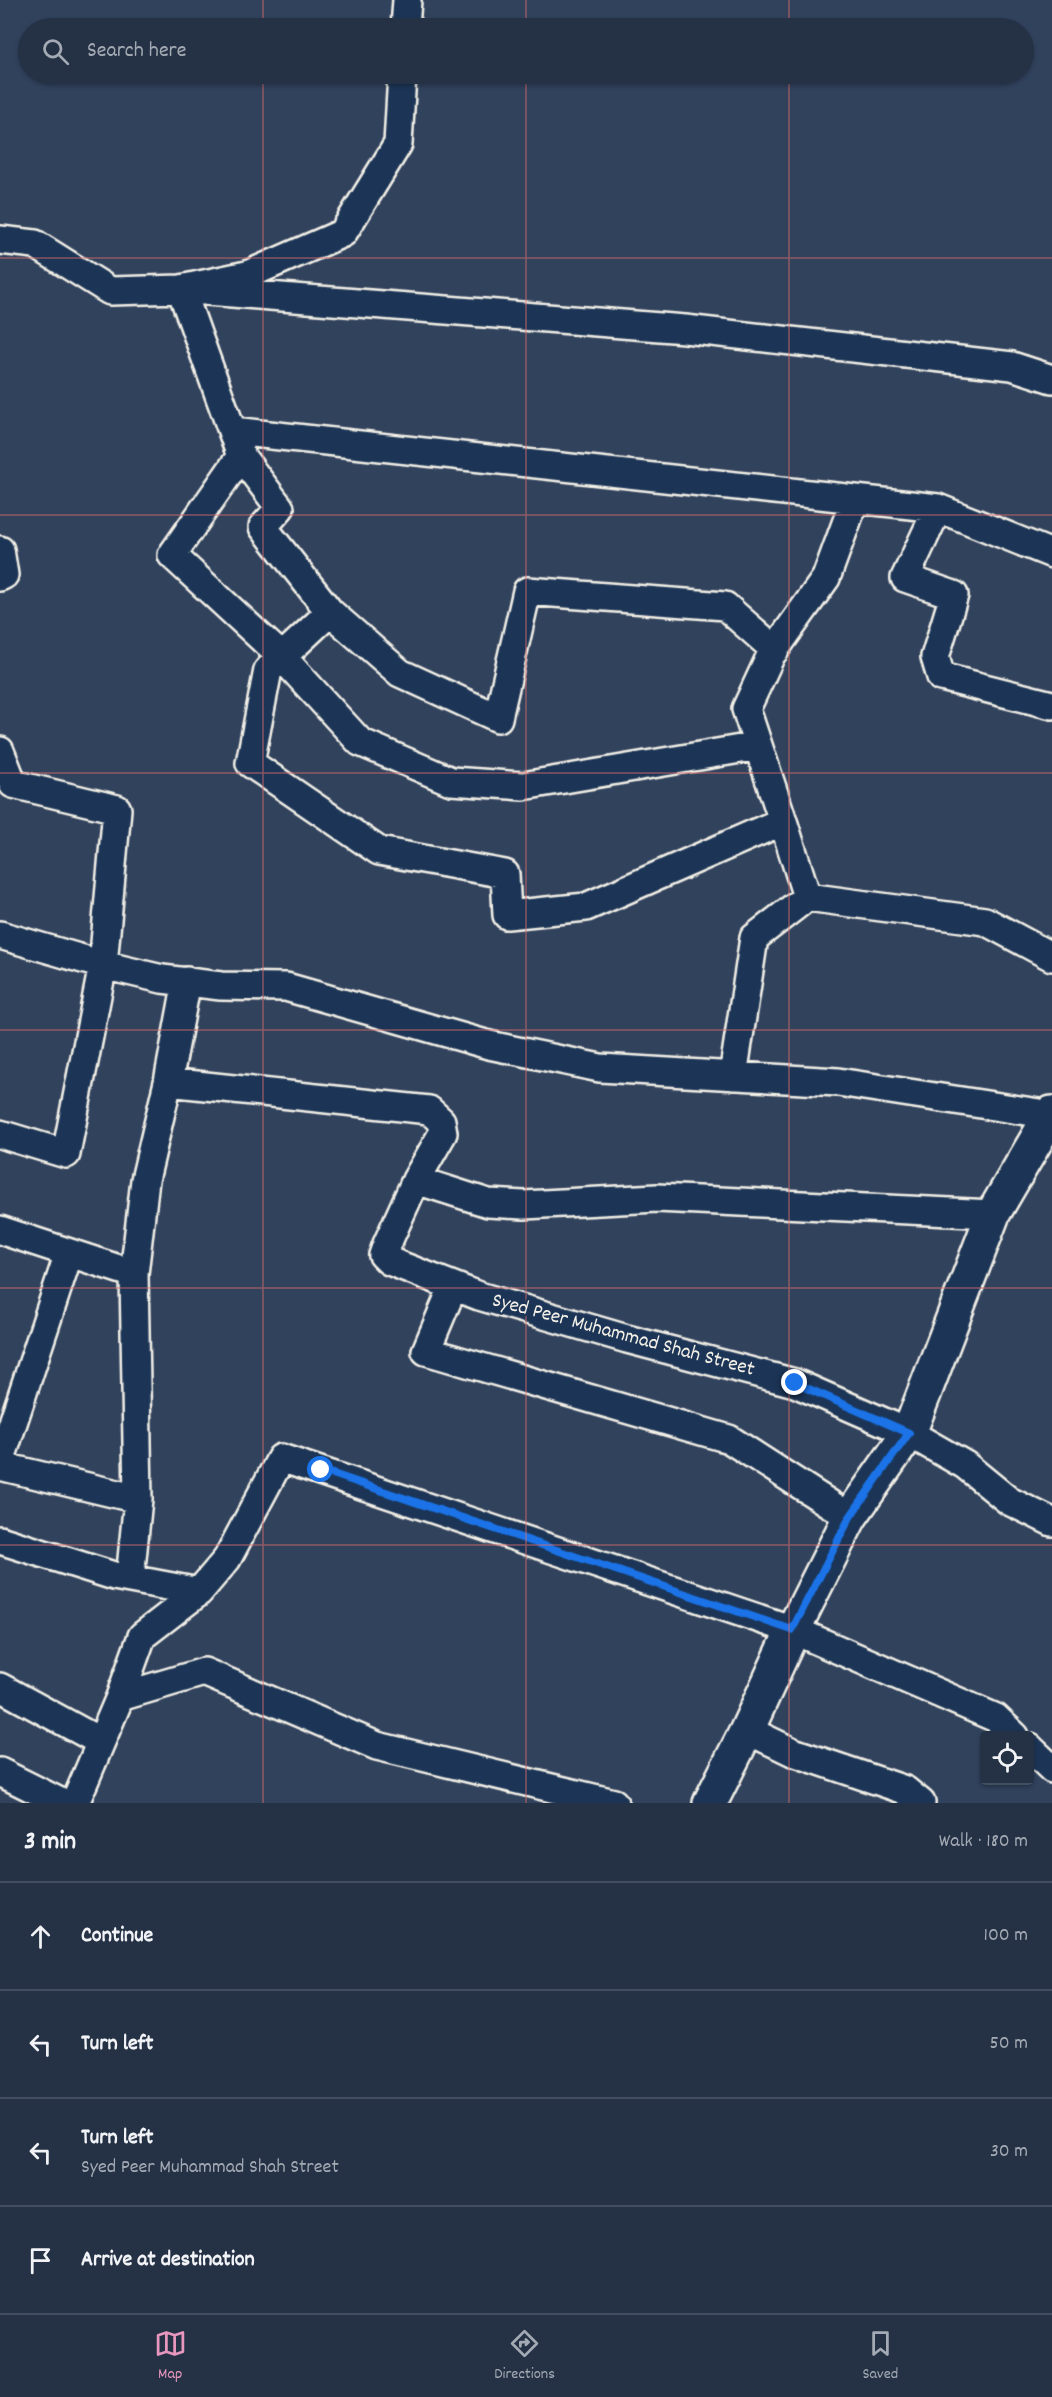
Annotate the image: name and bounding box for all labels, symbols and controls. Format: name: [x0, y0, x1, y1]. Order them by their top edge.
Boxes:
search box: [18, 18, 1034, 84]
icon: search: [39, 35, 72, 68]
text: Search here: [87, 36, 186, 67]
street label: Syed Peer Muhammad Shah Street: [488, 1286, 758, 1386]
route end: [781, 1369, 807, 1395]
route start: [307, 1456, 333, 1482]
map controls: [980, 1731, 1034, 1785]
button: locate: [980, 1731, 1034, 1785]
text: 3 min: [24, 1824, 76, 1861]
text: Walk · 180 m: [939, 1828, 1028, 1856]
icon: ahead: [24, 1920, 57, 1953]
text: Continue: [81, 1921, 153, 1952]
text: 100 m: [984, 1922, 1028, 1950]
icon: left: [24, 2028, 57, 2061]
text: Turn left: [81, 2029, 153, 2060]
text: 50 m: [990, 2030, 1028, 2058]
text: Turn left: [81, 2123, 153, 2154]
icon: left: [24, 2136, 57, 2169]
text: 30 m: [990, 2138, 1028, 2166]
text: Syed Peer Muhammad Shah Street: [81, 2154, 339, 2182]
icon: arrive: [24, 2244, 57, 2277]
text: Arrive at destination: [81, 2245, 255, 2276]
tab: Map: [154, 2327, 187, 2386]
tab: Directions: [494, 2327, 555, 2386]
tab: Saved: [862, 2327, 898, 2386]

